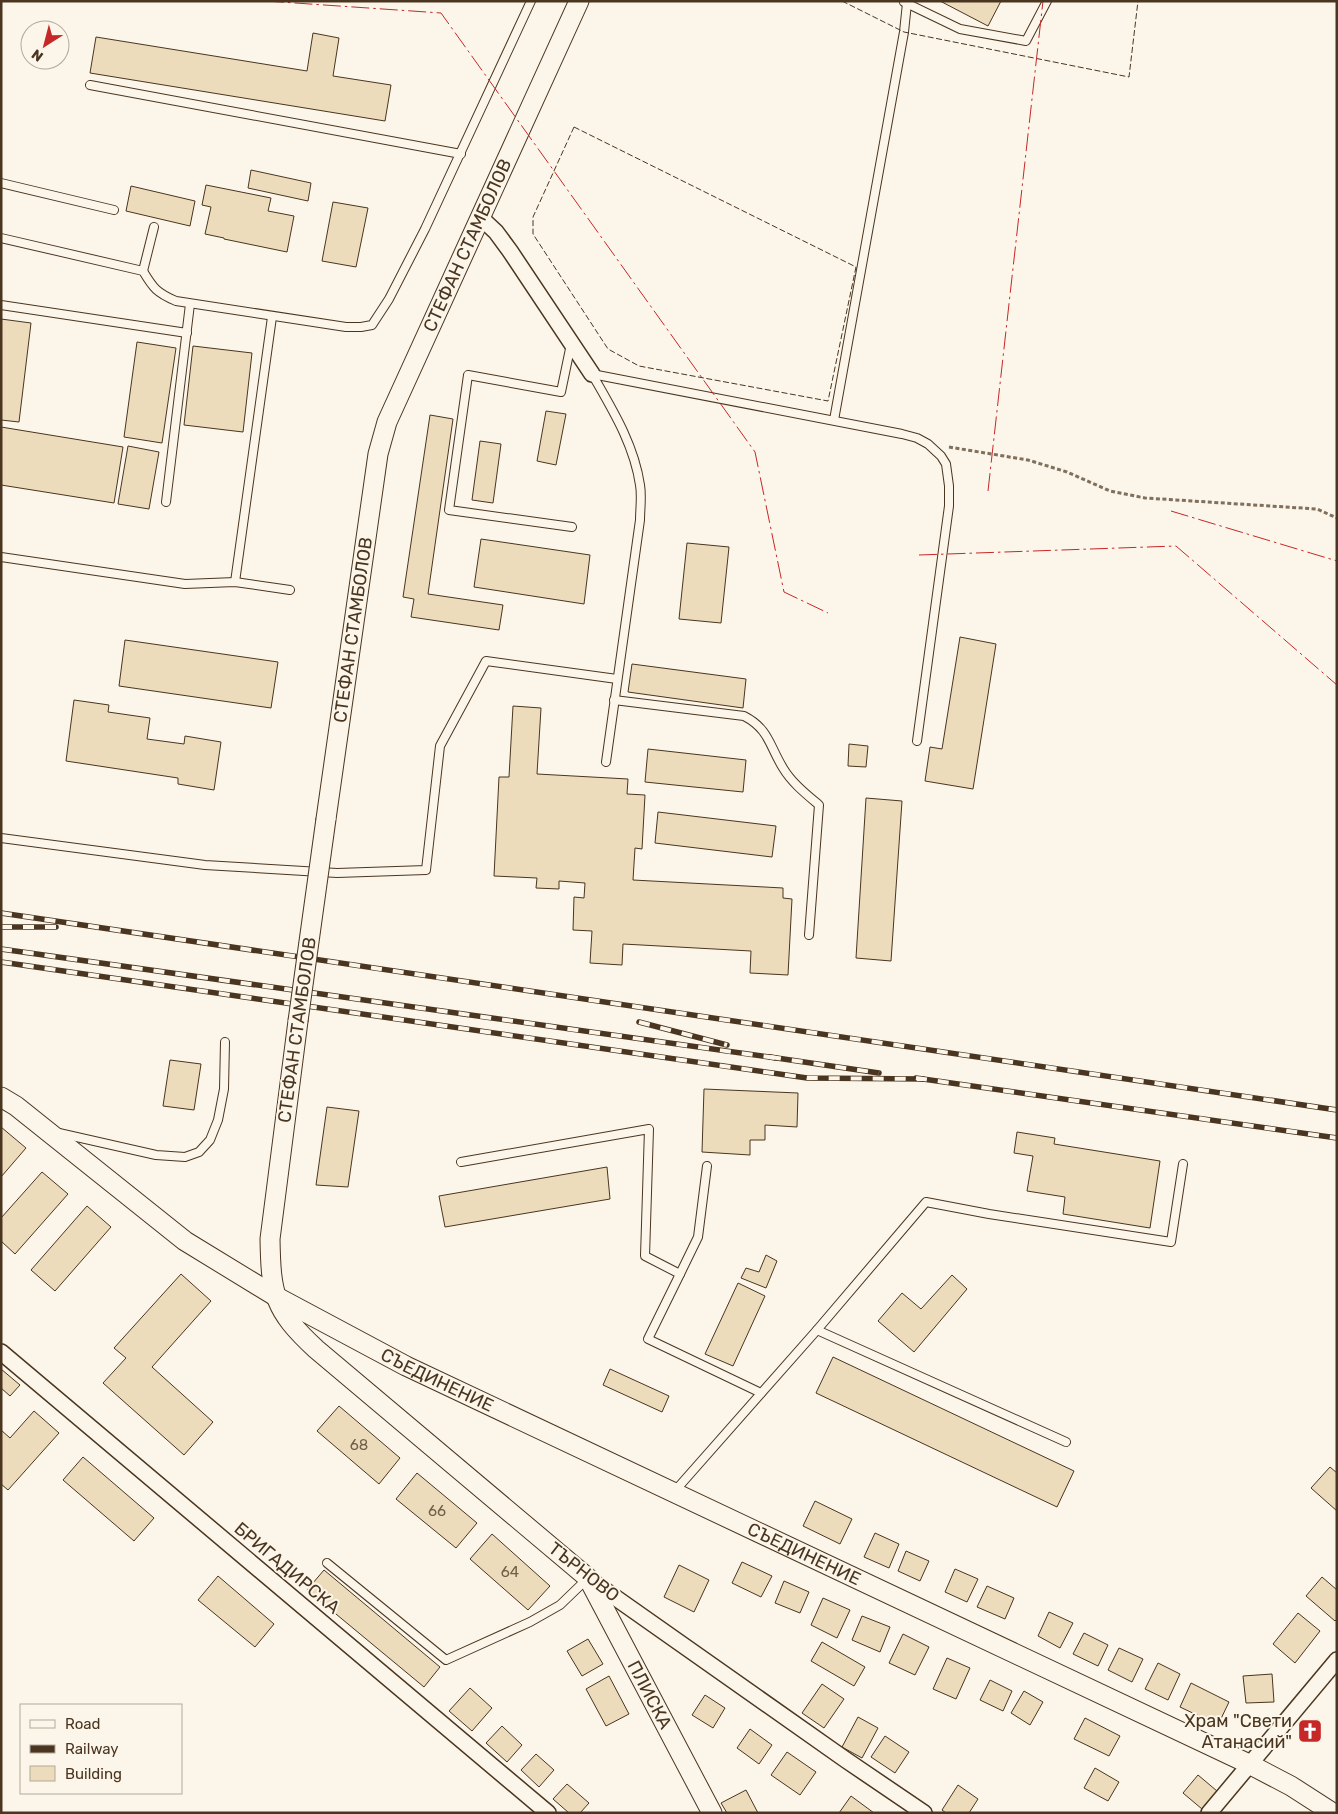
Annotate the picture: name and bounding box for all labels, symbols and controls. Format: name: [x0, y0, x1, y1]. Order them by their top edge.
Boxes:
north arrow: [20, 20, 70, 70]
text: N: [29, 45, 47, 65]
street label: СТЕФАН СТАМБОЛОВ: [419, 156, 516, 335]
street label: СТЕФАН СТАМБОЛОВ: [329, 536, 377, 724]
street label: СТЕФАН СТАМБОЛОВ: [273, 936, 321, 1124]
street label: СЪЕДИНЕНИЕ: [377, 1343, 497, 1417]
house number: 68: [350, 1436, 368, 1454]
house number: 66: [428, 1502, 446, 1520]
street label: БРИГАДИРСКА: [230, 1517, 344, 1619]
street label: СЪЕДИНЕНИЕ: [744, 1518, 864, 1590]
street label: ТЪРНОВО: [544, 1537, 624, 1607]
house number: 64: [501, 1563, 519, 1581]
street label: ПЛИСКА: [623, 1657, 677, 1733]
legend: [20, 1704, 182, 1794]
place label: Храм "Свети Атанасий": [1184, 1710, 1292, 1753]
text: Road: [65, 1715, 101, 1733]
church icon: Храм "Свети Атанасий": [1297, 1718, 1323, 1744]
text: Railway: [65, 1740, 119, 1758]
text: Building: [65, 1765, 122, 1783]

